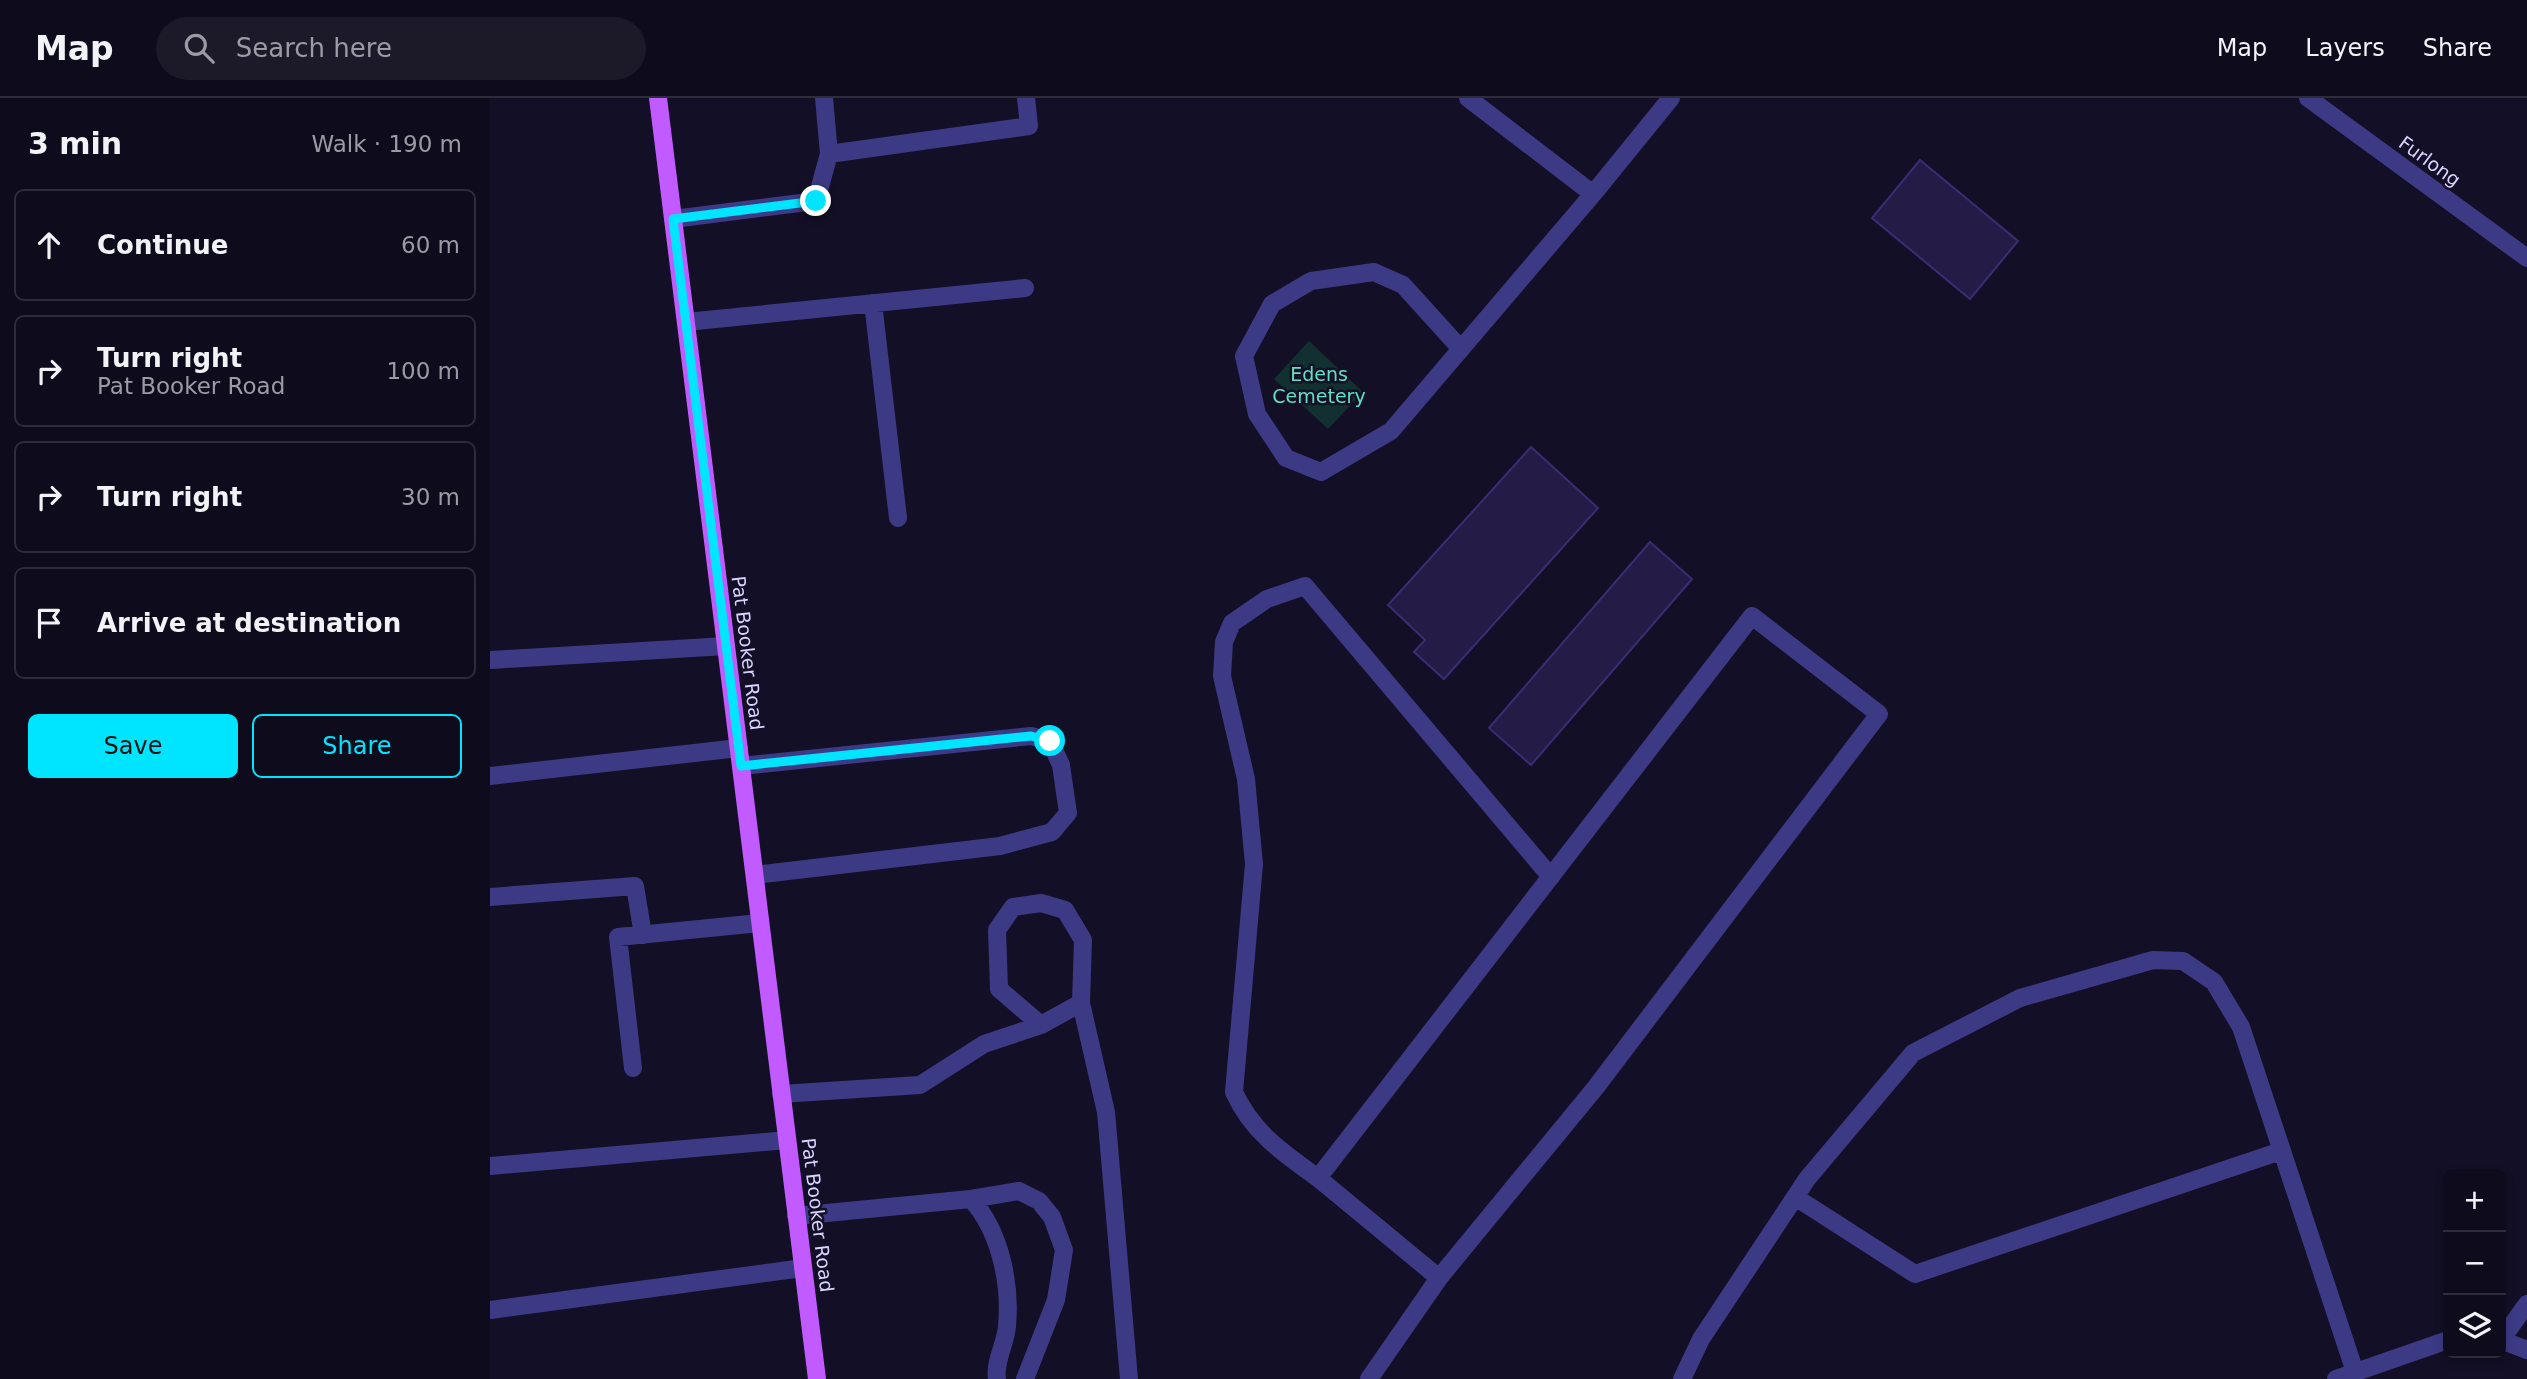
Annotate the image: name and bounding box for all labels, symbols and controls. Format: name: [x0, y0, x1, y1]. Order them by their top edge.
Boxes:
search box: [156, 17, 646, 80]
text: Map: [35, 29, 114, 68]
icon: search: [180, 29, 218, 67]
text: Search here: [236, 33, 392, 63]
text: Map: [2217, 34, 2267, 62]
text: Layers: [2305, 34, 2385, 62]
text: Share: [2423, 34, 2492, 62]
text: 3 min: [28, 126, 122, 161]
text: Walk · 190 m: [311, 131, 462, 157]
street label: Furlong: [2395, 131, 2465, 191]
route end: [800, 185, 831, 216]
icon: ahead: [30, 226, 68, 264]
text: Continue: [97, 230, 228, 260]
text: 60 m: [401, 232, 460, 258]
text: Turn right: [97, 343, 242, 373]
icon: right: [30, 352, 68, 390]
text: 100 m: [386, 358, 460, 384]
park label: Edens Cemetery: [1272, 363, 1366, 407]
text: Pat Booker Road: [97, 373, 285, 399]
icon: right: [30, 478, 68, 516]
text: Turn right: [97, 482, 242, 512]
text: 30 m: [401, 484, 460, 510]
street label: Pat Booker Road: [728, 574, 768, 732]
icon: arrive: [30, 604, 68, 642]
text: Arrive at destination: [97, 608, 401, 638]
button: Save: [28, 714, 238, 778]
button: Share: [252, 714, 462, 778]
route start: [1034, 725, 1065, 756]
street label: Pat Booker Road: [798, 1136, 838, 1294]
map controls: [2443, 1169, 2506, 1358]
button: +: [2443, 1169, 2506, 1232]
button: −: [2443, 1232, 2506, 1295]
button: layers: [2443, 1295, 2506, 1358]

